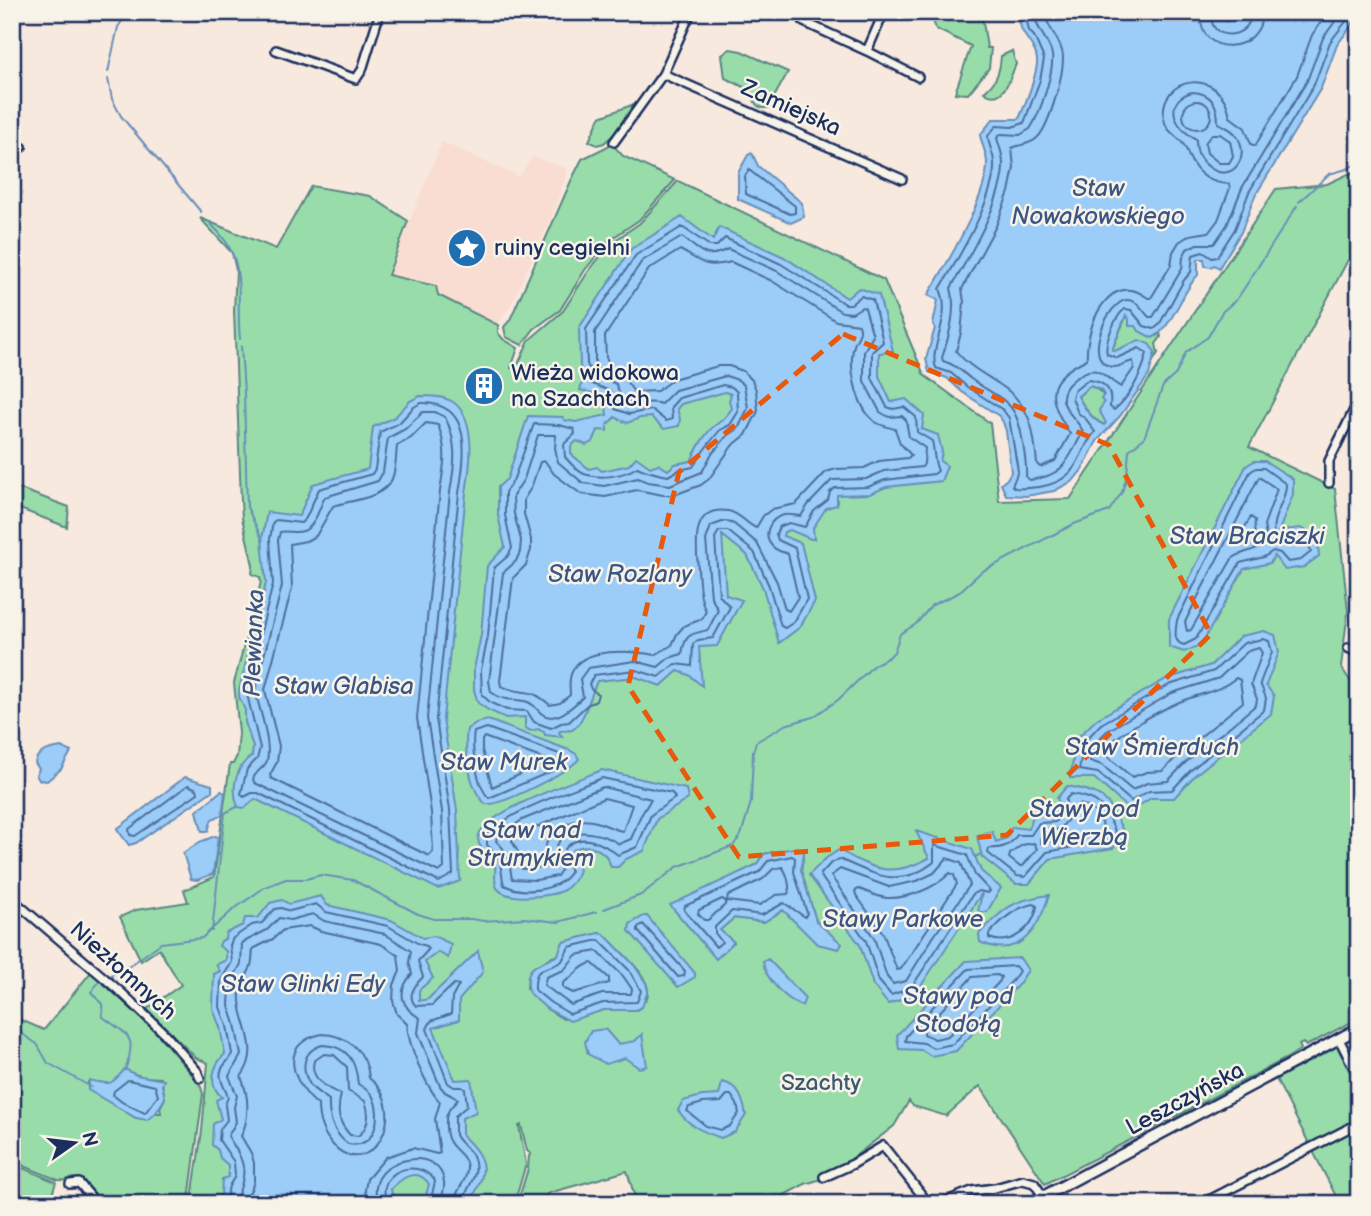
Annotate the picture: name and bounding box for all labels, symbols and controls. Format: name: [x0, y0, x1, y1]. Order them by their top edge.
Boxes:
street label: Zamiejska: [736, 73, 845, 142]
water label: Staw Nowakowskiego: [1011, 174, 1185, 231]
place icon: ruiny cegielni: [446, 227, 488, 269]
place label: ruiny cegielni: [494, 234, 630, 262]
place label: Wieża widokowa na Szachtach: [511, 359, 679, 413]
building icon: Wieża widokowa na Szachtach: [463, 365, 505, 407]
water label: Staw Braciszki: [1169, 522, 1326, 551]
water label: Staw Rozlany: [548, 560, 693, 589]
water label: Plewianka: [238, 589, 270, 697]
water label: Staw Glabisa: [274, 672, 414, 701]
water label: Staw Śmierduch: [1065, 732, 1239, 762]
water label: Staw Murek: [441, 748, 569, 777]
water label: Stawy pod Wierzbą: [1029, 795, 1140, 852]
water label: Staw nad Strumykiem: [468, 816, 594, 873]
water label: Stawy Parkowe: [823, 905, 983, 934]
street label: Niezłomnych: [64, 916, 182, 1026]
water label: Staw Glinki Edy: [221, 970, 386, 999]
water label: Stawy pod Stodołą: [903, 982, 1014, 1039]
street label: Leszczyńska: [1121, 1056, 1249, 1142]
park label: Szachty: [781, 1069, 862, 1097]
north arrow: [38, 1108, 108, 1178]
text: N: [76, 1130, 102, 1149]

